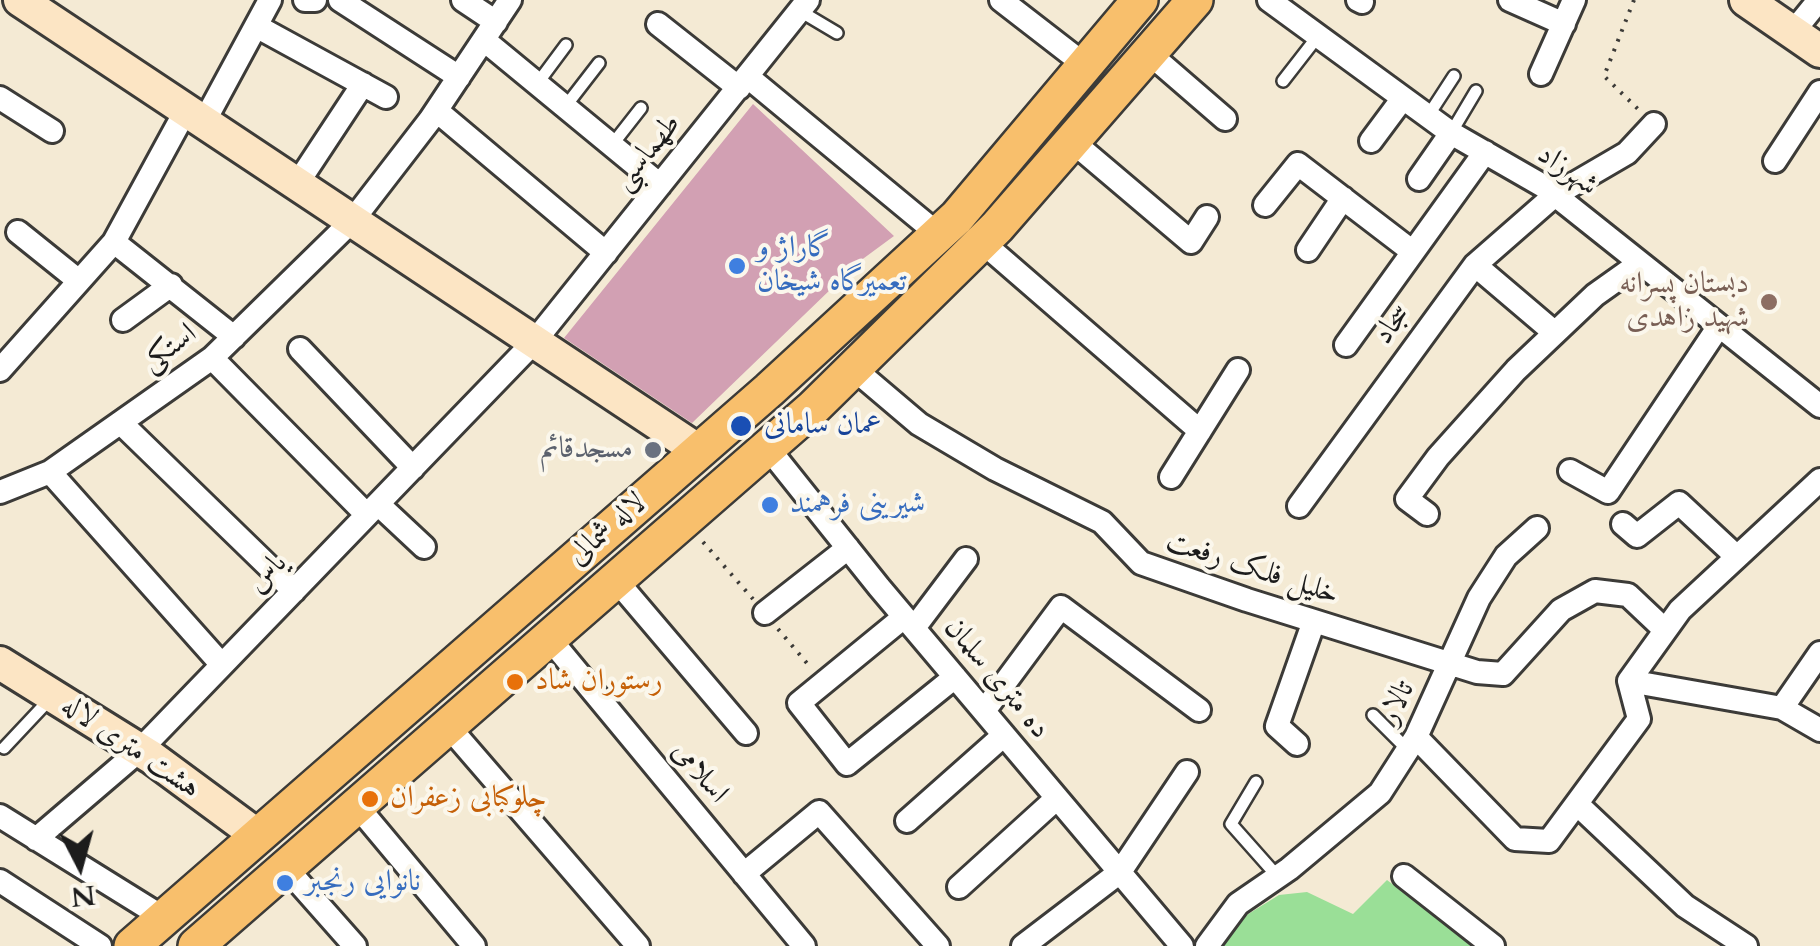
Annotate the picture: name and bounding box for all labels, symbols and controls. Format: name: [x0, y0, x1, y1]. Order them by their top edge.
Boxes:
street label: طهماسبی: [606, 107, 690, 199]
street label: شهرزاد: [1529, 137, 1605, 205]
place label: گاراژ و تعمیرگاه شیخان: [757, 231, 906, 302]
marker: گاراژ و تعمیرگاه شیخان: [726, 255, 748, 277]
place label: دبستان پسرانه شهید زاهدی: [1619, 267, 1749, 338]
marker: دبستان پسرانه شهید زاهدی: [1758, 291, 1780, 313]
street label: سجاد: [1366, 298, 1420, 352]
street label: استکی: [135, 317, 205, 381]
place label: عمان سامانی: [764, 408, 882, 444]
marker: عمان سامانی: [728, 413, 754, 439]
place label: مسجدقائم: [541, 432, 633, 468]
marker: مسجدقائم: [642, 439, 664, 461]
street label: لاله شمالی: [561, 486, 655, 574]
place label: شیرینی فرهمند: [790, 487, 925, 523]
marker: شیرینی فرهمند: [759, 494, 781, 516]
street label: خلیل فلک رفعت: [1161, 524, 1343, 614]
street label: یاس: [240, 546, 296, 602]
street label: ده متری سلمان: [935, 611, 1057, 747]
place label: رستوران شاد: [535, 664, 663, 700]
marker: رستوران شاد: [504, 671, 526, 693]
street label: تالار: [1372, 675, 1424, 731]
street label: هشت متری لاله: [54, 688, 206, 808]
street label: اسلامی: [663, 735, 735, 811]
place label: چلوکبابی زعفران: [390, 781, 547, 817]
marker: چلوکبابی زعفران: [359, 788, 381, 810]
north arrow: [30, 816, 130, 916]
place label: نانوایی رنجبر: [305, 865, 421, 901]
marker: نانوایی رنجبر: [274, 872, 296, 894]
text: N: [69, 876, 97, 916]

